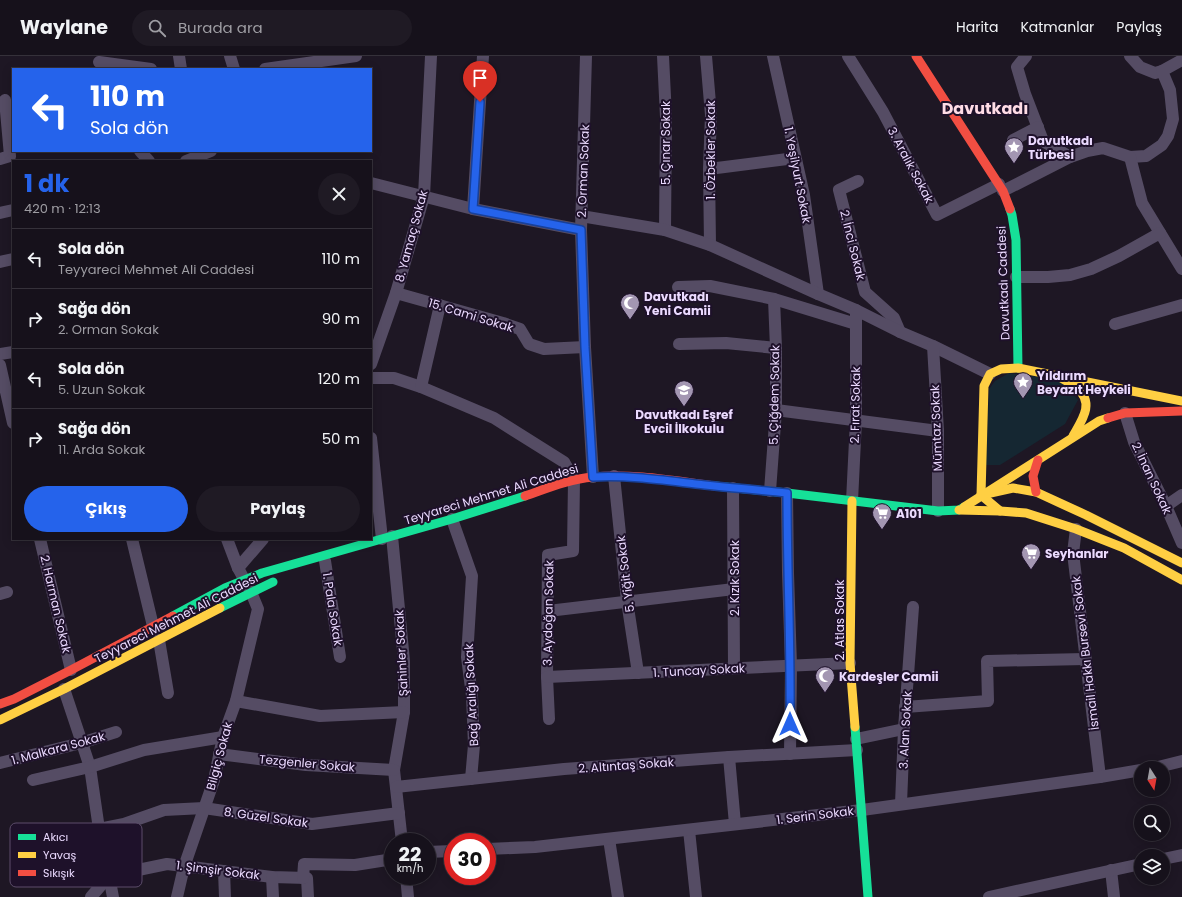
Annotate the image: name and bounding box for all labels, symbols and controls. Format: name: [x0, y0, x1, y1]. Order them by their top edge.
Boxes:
search box: [132, 10, 412, 46]
text: Waylane: [20, 14, 108, 41]
icon: search: [146, 17, 168, 39]
text: Burada ara: [178, 17, 263, 38]
text: Harita: [956, 17, 998, 37]
text: Katmanlar: [1020, 17, 1094, 37]
text: Paylaş: [1116, 17, 1162, 37]
pin: [463, 61, 497, 102]
icon: arrive: [469, 67, 491, 89]
text: 110 m: [90, 77, 165, 116]
icon: left: [24, 84, 76, 136]
district label: Davutkadı: [942, 97, 1028, 120]
street label: 1. Özbekler Sokak: [702, 99, 719, 200]
street label: 5. Çınar Sokak: [657, 100, 674, 185]
text: Sola dön: [90, 115, 169, 140]
street label: 2. Orman Sokak: [573, 123, 593, 218]
street label: 3. Aralık Sokak: [884, 124, 939, 207]
street label: 1. Yeşilyurt Sokak: [780, 125, 816, 225]
place label: Davutkadı Türbesi: [1028, 132, 1093, 163]
place icon: Davutkadı Türbesi: [1003, 136, 1025, 164]
text: 1 dk: [24, 167, 69, 200]
button: close: [318, 173, 360, 215]
street label: 8. Yamaç Sokak: [391, 187, 432, 284]
text: 420 m · 12:13: [24, 199, 101, 218]
street label: 2. İnci Sokak: [836, 208, 870, 283]
street label: Davutkadı Caddesi: [993, 226, 1013, 340]
text: Sola dön: [58, 238, 124, 259]
icon: left: [24, 248, 46, 270]
text: 110 m: [322, 248, 360, 269]
text: Teyyareci Mehmet Ali Caddesi: [58, 260, 254, 279]
place label: Davutkadı Yeni Camii: [644, 288, 711, 319]
mosque icon: Davutkadı Yeni Camii: [619, 292, 641, 320]
street label: 15. Cami Sokak: [426, 294, 516, 336]
text: Sağa dön: [58, 298, 131, 319]
icon: right: [24, 308, 46, 330]
text: 90 m: [322, 308, 360, 329]
text: 2. Orman Sokak: [58, 320, 159, 339]
street label: 5. Çiğdem Sokak: [765, 344, 783, 445]
text: Sola dön: [58, 358, 124, 379]
street label: 2. Fırat Sokak: [846, 366, 864, 444]
place label: Yıldırım Beyazıt Heykeli: [1037, 367, 1131, 398]
icon: left: [24, 368, 46, 390]
text: 120 m: [318, 368, 360, 389]
place icon: Yıldırım Beyazıt Heykeli: [1012, 371, 1034, 399]
school or university icon: Davutkadı Eşref Evcil İlkokulu: [673, 379, 695, 407]
text: 5. Uzun Sokak: [58, 380, 145, 399]
street label: Mümtaz Sokak: [926, 384, 946, 472]
place label: Davutkadı Eşref Evcil İlkokulu: [635, 406, 733, 437]
text: Sağa dön: [58, 418, 131, 439]
icon: right: [24, 428, 46, 450]
text: 50 m: [322, 428, 360, 449]
street label: 2. İnan Sokak: [1128, 439, 1176, 517]
text: 11. Arda Sokak: [58, 440, 145, 459]
street label: Teyyareci Mehmet Ali Caddesi: [402, 459, 580, 529]
button: Çıkış: [24, 486, 188, 532]
button: Paylaş: [196, 486, 360, 532]
supermarket icon: A101: [871, 502, 893, 530]
place label: A101: [896, 505, 922, 522]
street label: 5. Yiğit Sokak: [612, 534, 638, 613]
street label: 2. Kızık Sokak: [726, 539, 743, 616]
supermarket icon: Seyhanlar: [1020, 542, 1042, 570]
place label: Seyhanlar: [1045, 545, 1109, 562]
street label: 2. Harman Sokak: [36, 553, 76, 655]
street label: 3. Aydoğan Sokak: [539, 559, 557, 666]
street label: Teyyareci Mehmet Ali Caddesi: [91, 569, 261, 667]
street label: 1. Pala Sokak: [319, 571, 347, 648]
street label: İsmail Hakkı Bursevi Sokak: [1067, 574, 1103, 731]
street label: 2. Atlas Sokak: [831, 579, 848, 660]
street label: Şahinler Sokak: [390, 608, 412, 697]
street label: Bağ Aralığı Sokak: [460, 642, 482, 747]
street label: 1. Tuncay Sokak: [653, 659, 746, 681]
mosque icon: Kardeşler Camii: [814, 665, 836, 693]
place label: Kardeşler Camii: [839, 668, 939, 685]
street label: 3. Alan Sokak: [894, 690, 916, 769]
position arrow: [769, 703, 811, 745]
street label: Bilgiç Sokak: [202, 719, 236, 792]
street label: 1. Malkara Sokak: [9, 727, 107, 769]
street label: Tezgenler Sokak: [258, 750, 356, 776]
street label: 2. Altıntaş Sokak: [578, 753, 675, 777]
north arrow: [1134, 761, 1170, 797]
map controls: [1134, 761, 1170, 885]
street label: 1. Serin Sokak: [775, 802, 855, 828]
street label: 8. Güzel Sokak: [223, 803, 310, 831]
button: search: [1134, 805, 1170, 841]
legend: [10, 823, 142, 887]
text: Akıcı: [43, 829, 68, 845]
speed limit sign: 30: [444, 833, 496, 885]
text: 22: [399, 840, 421, 868]
text: Yavaş: [43, 847, 76, 863]
button: layers: [1134, 849, 1170, 885]
street label: 1. Şimşir Sokak: [175, 856, 262, 884]
text: km/h: [397, 861, 423, 876]
text: Sıkışık: [43, 865, 75, 881]

